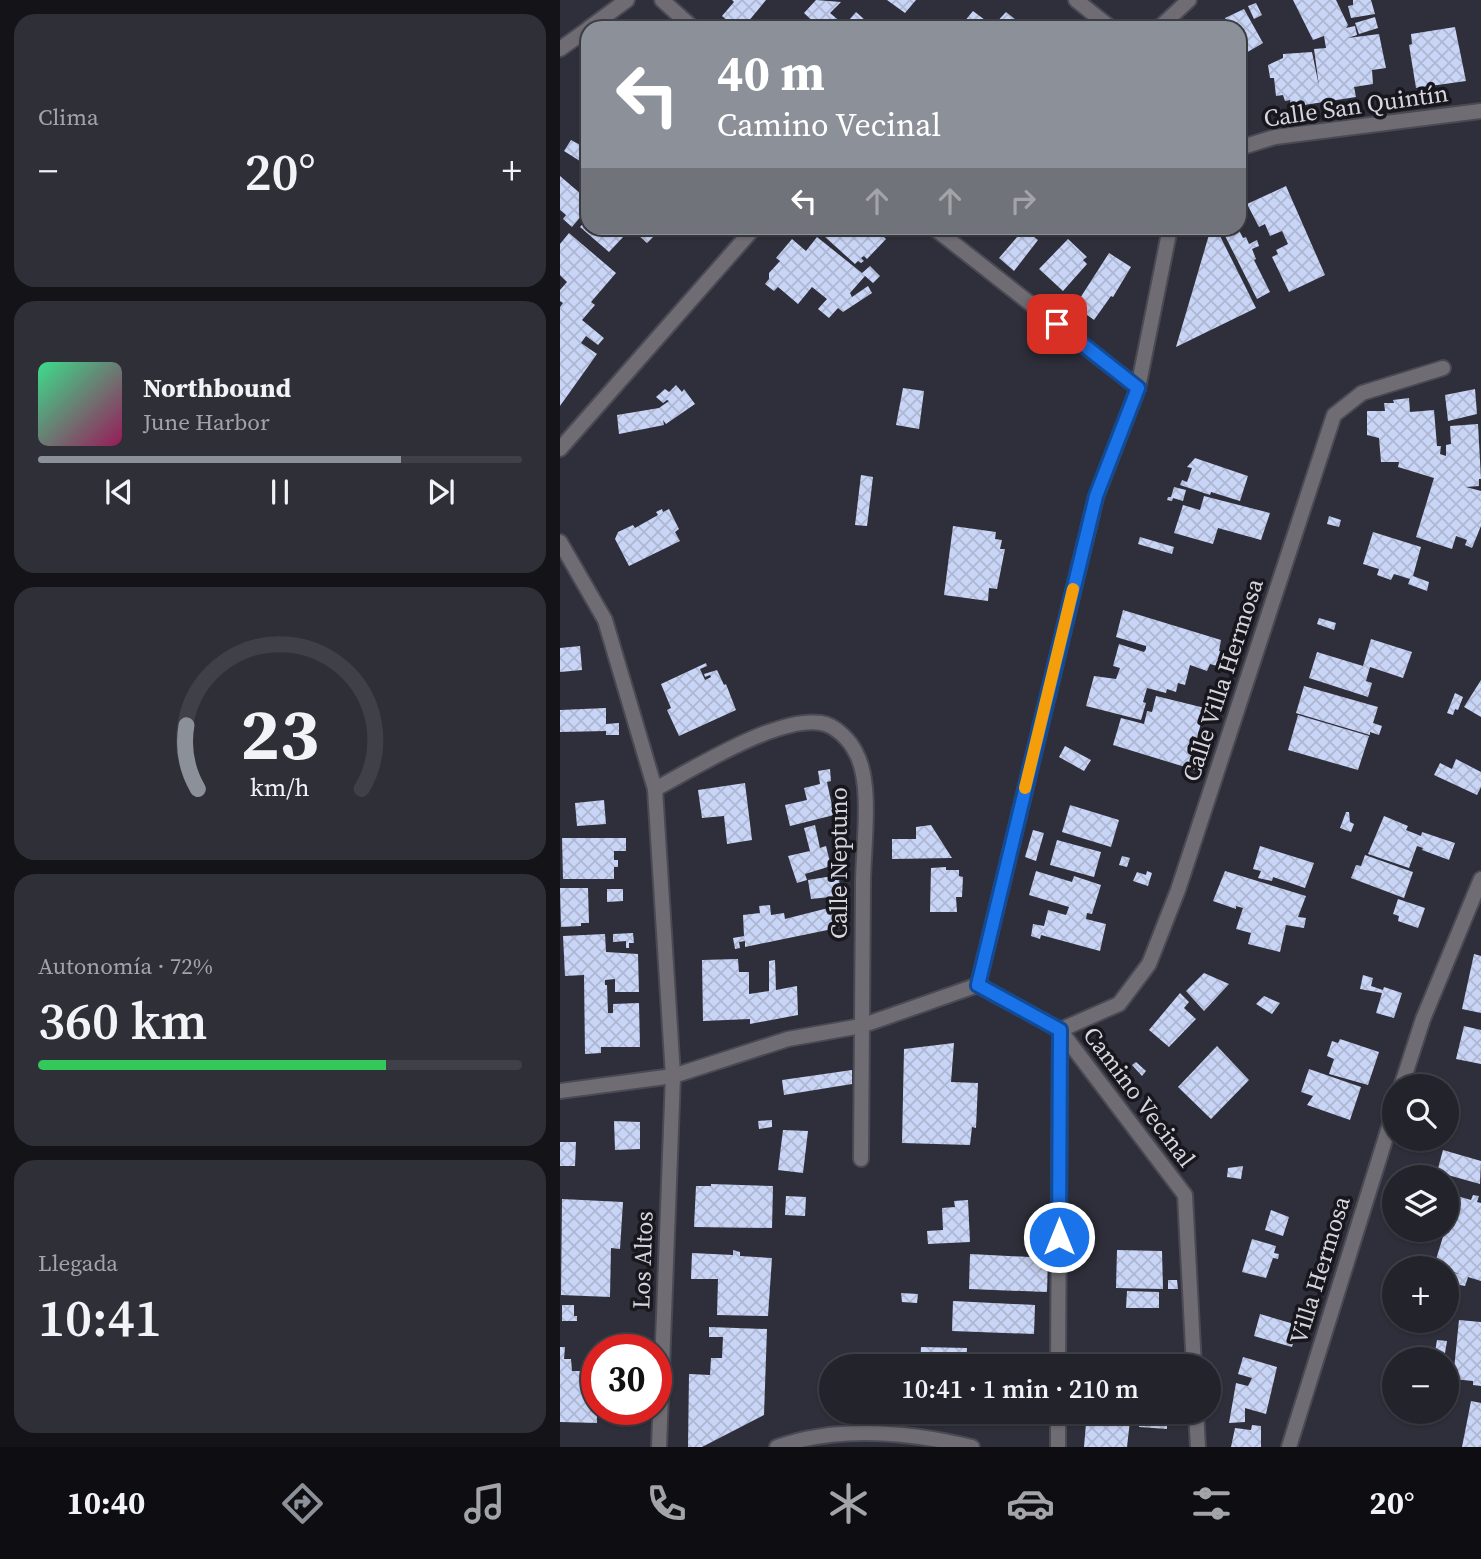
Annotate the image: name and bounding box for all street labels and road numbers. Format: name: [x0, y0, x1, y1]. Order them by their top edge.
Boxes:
street label: Calle San Quintín: [1262, 76, 1450, 135]
street label: Calle Villa Hermosa: [1174, 573, 1271, 786]
street label: Calle Neptuno: [822, 787, 855, 939]
street label: Camino Vecinal: [1076, 1020, 1203, 1174]
street label: Villa Hermosa: [1281, 1191, 1358, 1348]
street label: Los Altos: [624, 1210, 661, 1310]

